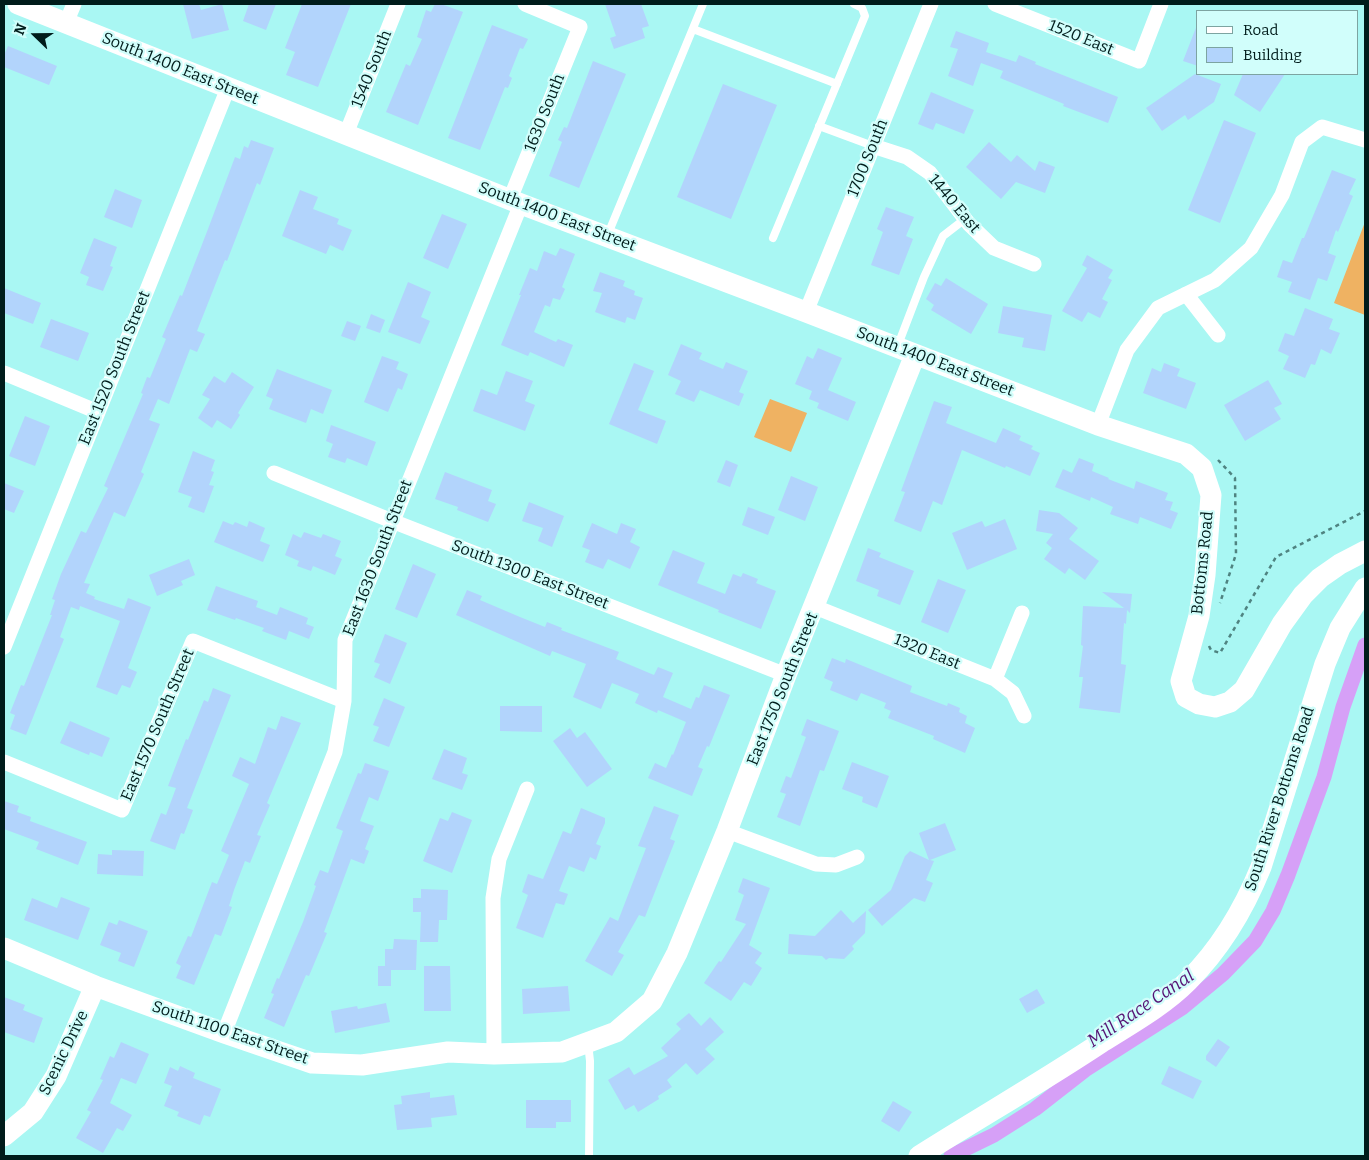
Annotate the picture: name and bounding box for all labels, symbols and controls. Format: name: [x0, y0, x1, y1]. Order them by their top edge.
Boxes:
north arrow: [10, 10, 60, 60]
legend: [1196, 10, 1359, 75]
street label: 1520 East: [1046, 16, 1116, 60]
text: N: [11, 21, 31, 37]
text: Road: [1243, 21, 1278, 39]
street label: 1540 South: [348, 27, 396, 111]
street label: South 1400 East Street: [99, 29, 261, 109]
text: Building: [1243, 46, 1302, 64]
street label: 1630 South: [521, 71, 569, 155]
street label: 1700 South: [844, 116, 892, 200]
street label: 1440 East: [924, 171, 984, 237]
street label: South 1400 East Street: [476, 178, 638, 256]
street label: East 1520 South Street: [75, 288, 155, 448]
street label: South 1400 East Street: [854, 323, 1016, 401]
street label: East 1630 South Street: [339, 477, 417, 639]
street label: Bottoms Road: [1188, 510, 1218, 616]
street label: South 1300 East Street: [449, 536, 611, 614]
street label: East 1750 South Street: [743, 610, 823, 768]
street label: 1320 East: [891, 630, 963, 674]
street label: East 1570 South Street: [117, 646, 199, 804]
street label: South River Bottoms Road: [1241, 704, 1319, 894]
water label: Mill Race Canal: [1084, 965, 1198, 1053]
street label: South 1100 East Street: [149, 997, 311, 1069]
street label: Scenic Drive: [35, 1008, 93, 1098]

